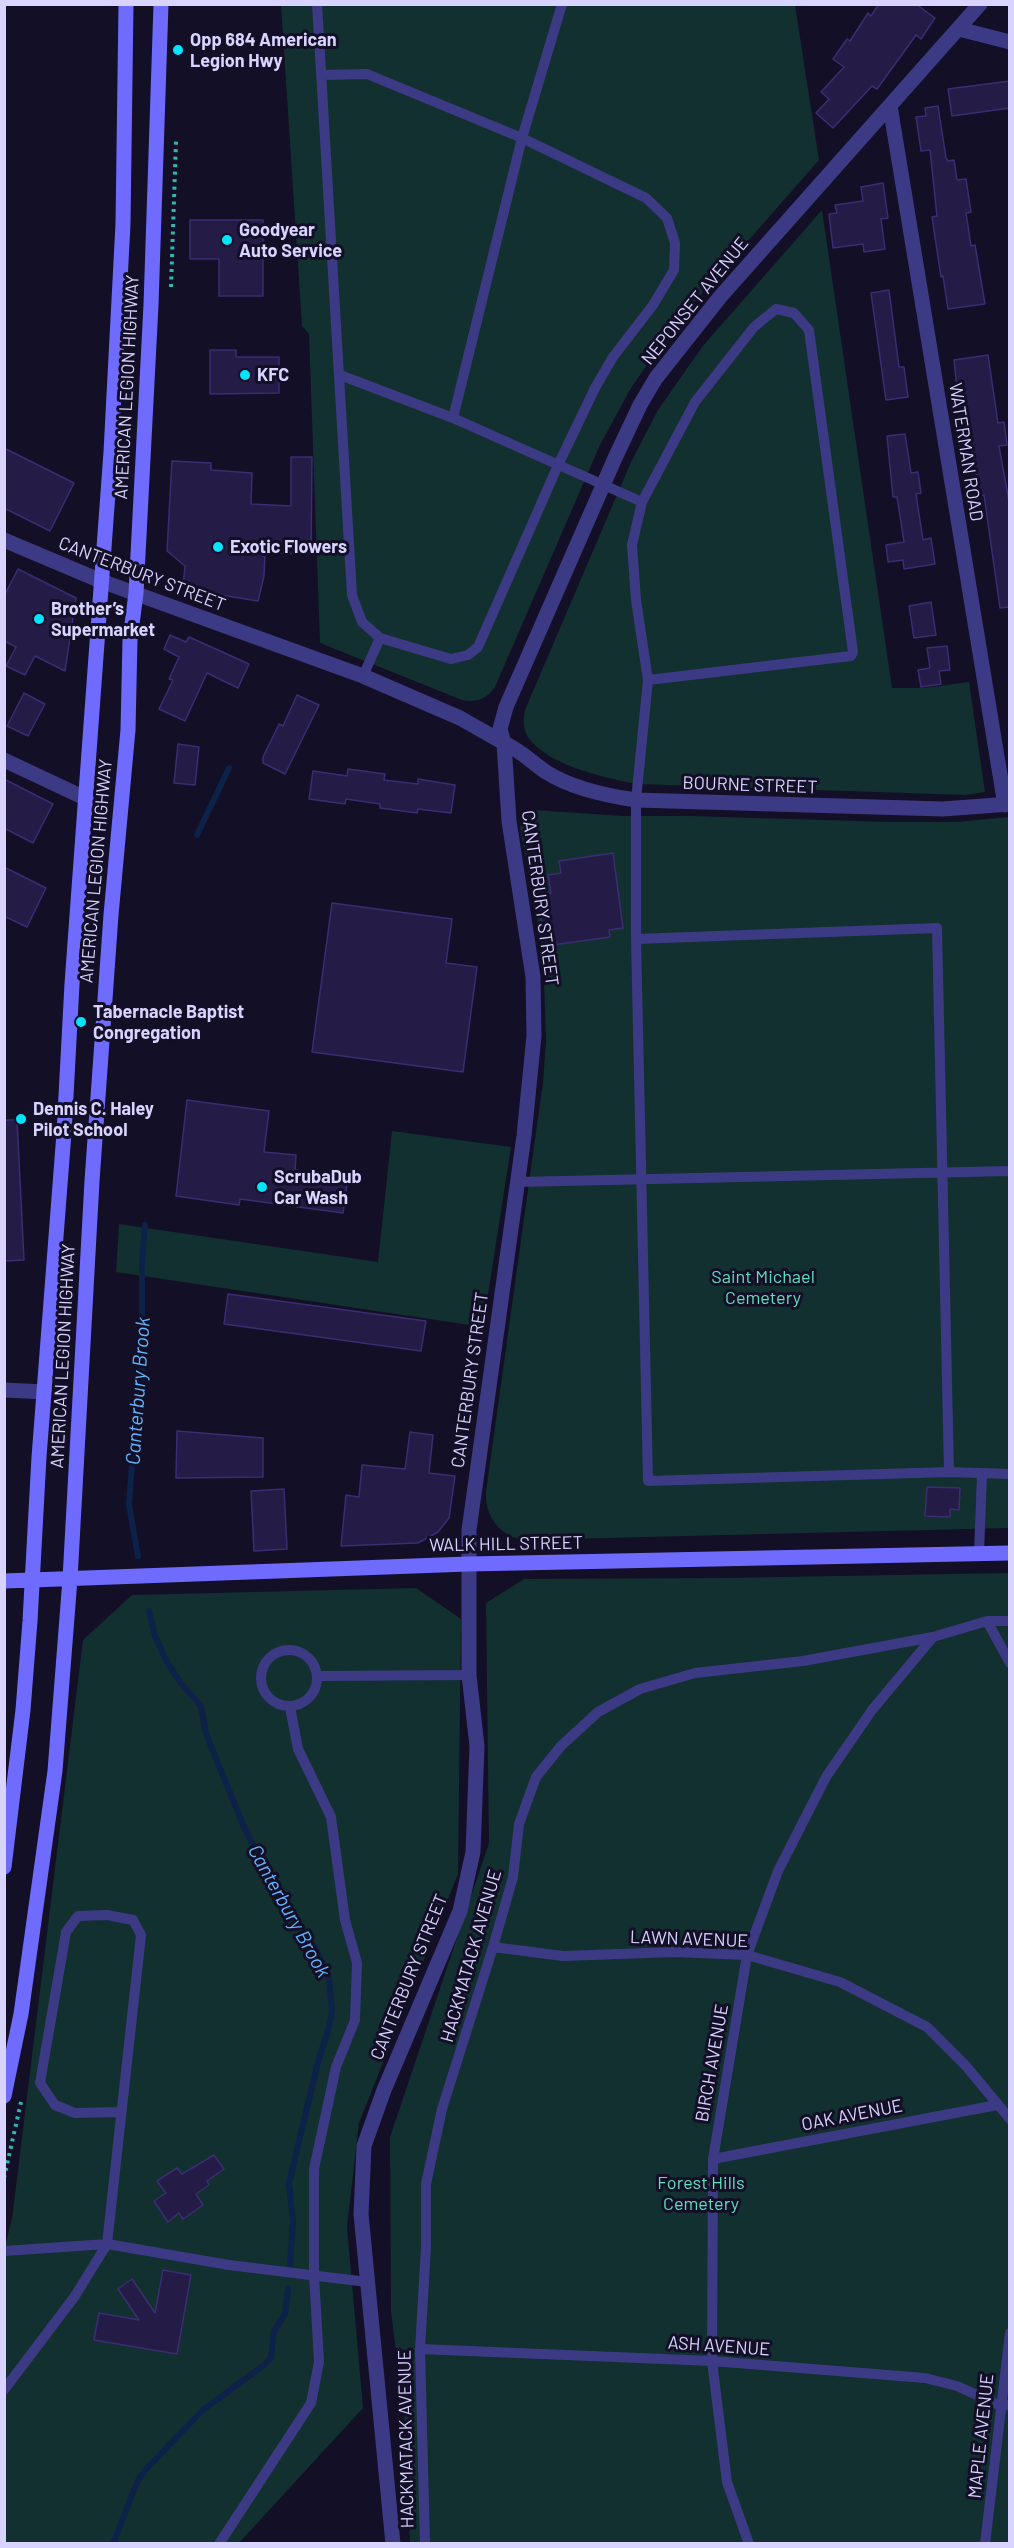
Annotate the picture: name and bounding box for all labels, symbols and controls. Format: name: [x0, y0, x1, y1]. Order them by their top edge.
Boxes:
place label: Opp 684 American Legion Hwy: [190, 29, 337, 72]
marker: Opp 684 American Legion Hwy: [171, 43, 185, 57]
place label: Goodyear Auto Service: [239, 219, 342, 262]
marker: Goodyear Auto Service: [220, 233, 234, 247]
street label: NEPONSET AVENUE: [637, 233, 753, 369]
street label: AMERICAN LEGION HIGHWAY: [110, 274, 144, 500]
place label: KFC: [257, 364, 289, 386]
marker: KFC: [238, 368, 252, 382]
street label: WATERMAN ROAD: [944, 381, 988, 523]
street label: CANTERBURY STREET: [55, 532, 229, 616]
place label: Exotic Flowers: [230, 536, 347, 558]
marker: Exotic Flowers: [211, 540, 225, 554]
place label: Brother’s Supermarket: [51, 598, 155, 640]
marker: Brother’s Supermarket: [32, 612, 46, 626]
street label: AMERICAN LEGION HIGHWAY: [75, 758, 117, 984]
street label: BOURNE STREET: [682, 772, 818, 798]
street label: CANTERBURY STREET: [517, 809, 563, 987]
place label: Tabernacle Baptist Congregation: [93, 1001, 244, 1044]
marker: Tabernacle Baptist Congregation: [74, 1015, 88, 1029]
place label: Dennis C. Haley Pilot School: [33, 1098, 154, 1140]
marker: Dennis C. Haley Pilot School: [14, 1112, 28, 1126]
place label: ScrubaDub Car Wash: [274, 1166, 362, 1208]
marker: ScrubaDub Car Wash: [255, 1180, 269, 1194]
street label: AMERICAN LEGION HIGHWAY: [46, 1243, 80, 1469]
park label: Saint Michael Cemetery: [711, 1266, 815, 1308]
street label: CANTERBURY STREET: [447, 1291, 493, 1469]
water label: Canterbury Brook: [121, 1316, 155, 1466]
street label: WALK HILL STREET: [429, 1532, 583, 1556]
water label: Canterbury Brook: [243, 1840, 335, 1982]
street label: HACKMATACK AVENUE: [436, 1867, 506, 2045]
street label: CANTERBURY STREET: [366, 1891, 452, 2063]
street label: LAWN AVENUE: [629, 1926, 749, 1952]
street label: BIRCH AVENUE: [691, 2002, 733, 2124]
street label: OAK AVENUE: [800, 2095, 904, 2135]
park label: Forest Hills Cemetery: [657, 2172, 745, 2214]
street label: ASH AVENUE: [667, 2332, 771, 2360]
street label: HACKMATACK AVENUE: [394, 2350, 418, 2528]
street label: MAPLE AVENUE: [964, 2373, 998, 2499]

